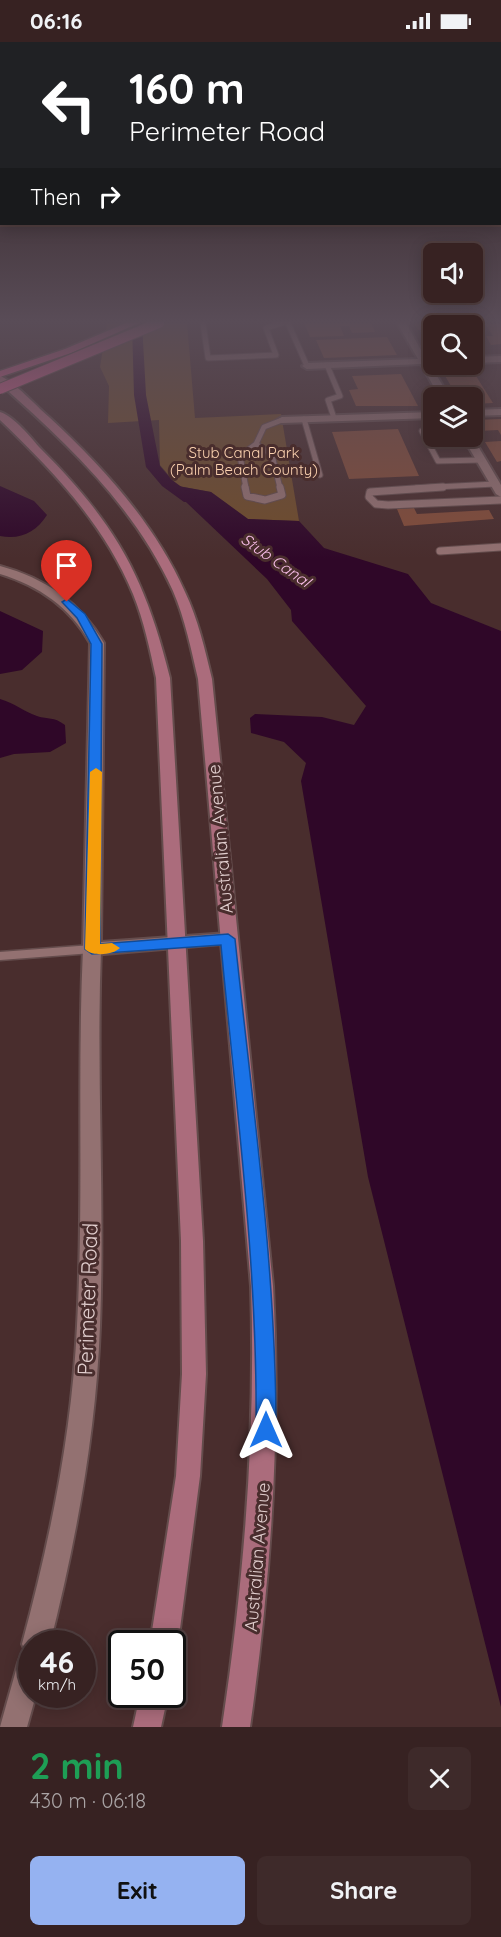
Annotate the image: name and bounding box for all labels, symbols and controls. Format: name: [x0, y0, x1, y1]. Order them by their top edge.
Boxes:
text: 06:16: [30, 7, 82, 35]
text: 160 m: [129, 62, 245, 115]
icon: left: [30, 66, 108, 144]
text: Perimeter Road: [129, 114, 325, 148]
icon: right: [93, 180, 126, 213]
text: Then: [30, 183, 81, 211]
map controls: [423, 243, 483, 447]
button: sound: [423, 243, 483, 303]
button: search: [423, 315, 483, 375]
button: layers: [423, 387, 483, 447]
park label: Stub Canal Park (Palm Beach County): [170, 443, 318, 479]
water label: Stub Canal: [237, 529, 317, 593]
pin: [41, 540, 92, 602]
icon: arrive: [50, 549, 83, 582]
street label: Australian Avenue: [202, 763, 238, 915]
street label: Perimeter Road: [71, 1222, 103, 1376]
position arrow: [234, 1398, 298, 1462]
street label: Australian Avenue: [239, 1481, 275, 1633]
speed limit sign: 50: [108, 1630, 186, 1708]
text: 46: [40, 1643, 74, 1681]
text: km/h: [38, 1675, 76, 1694]
text: 2 min: [30, 1743, 124, 1788]
button: close: [408, 1747, 471, 1810]
text: 430 m · 06:18: [30, 1788, 146, 1813]
button: Exit: [30, 1856, 245, 1925]
button: Share: [257, 1856, 471, 1925]

